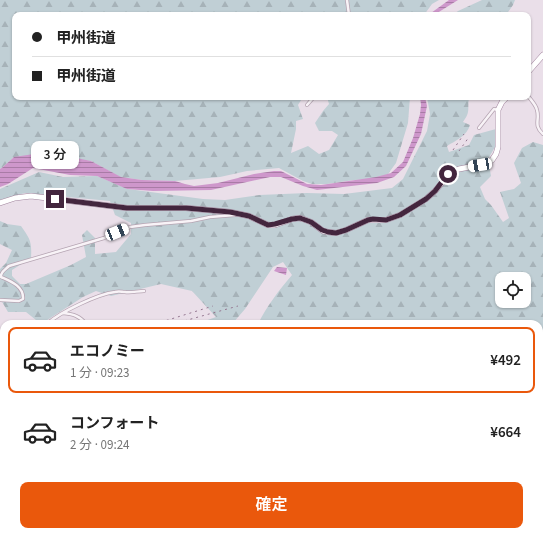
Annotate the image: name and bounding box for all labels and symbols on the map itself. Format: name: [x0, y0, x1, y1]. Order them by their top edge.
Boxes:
callout: 3 分: [31, 141, 79, 169]
car: [467, 157, 493, 173]
route start: [439, 165, 457, 183]
route end: [46, 190, 64, 208]
car: [104, 222, 130, 242]

